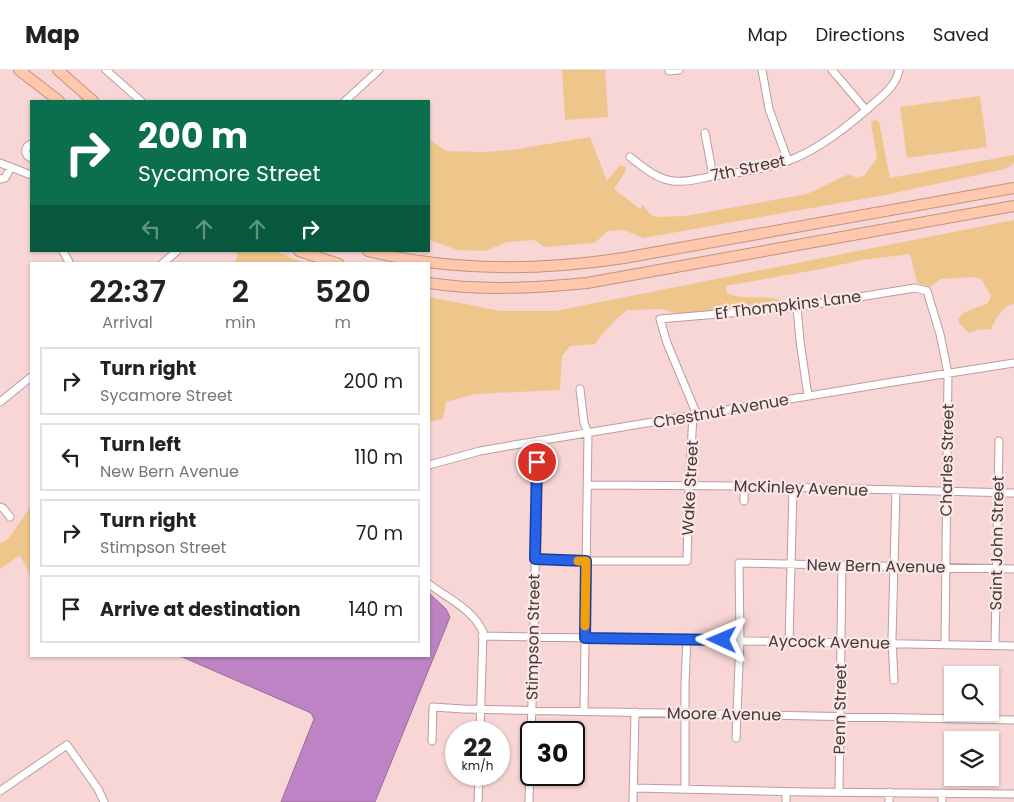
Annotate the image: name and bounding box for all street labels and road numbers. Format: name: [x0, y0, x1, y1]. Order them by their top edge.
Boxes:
street label: 7th Street: [708, 149, 788, 187]
street label: Ef Thompkins Lane: [714, 285, 862, 325]
street label: Chestnut Avenue: [651, 388, 791, 434]
street label: Charles Street: [935, 403, 959, 517]
street label: Wake Street: [676, 439, 704, 536]
street label: McKinley Avenue: [733, 474, 869, 502]
street label: Saint John Street: [984, 475, 1010, 611]
street label: New Bern Avenue: [806, 553, 946, 579]
street label: Stimpson Street: [520, 573, 546, 700]
street label: Aycock Avenue: [768, 629, 890, 655]
street label: Penn Street: [828, 663, 852, 755]
street label: Moore Avenue: [667, 702, 782, 726]

